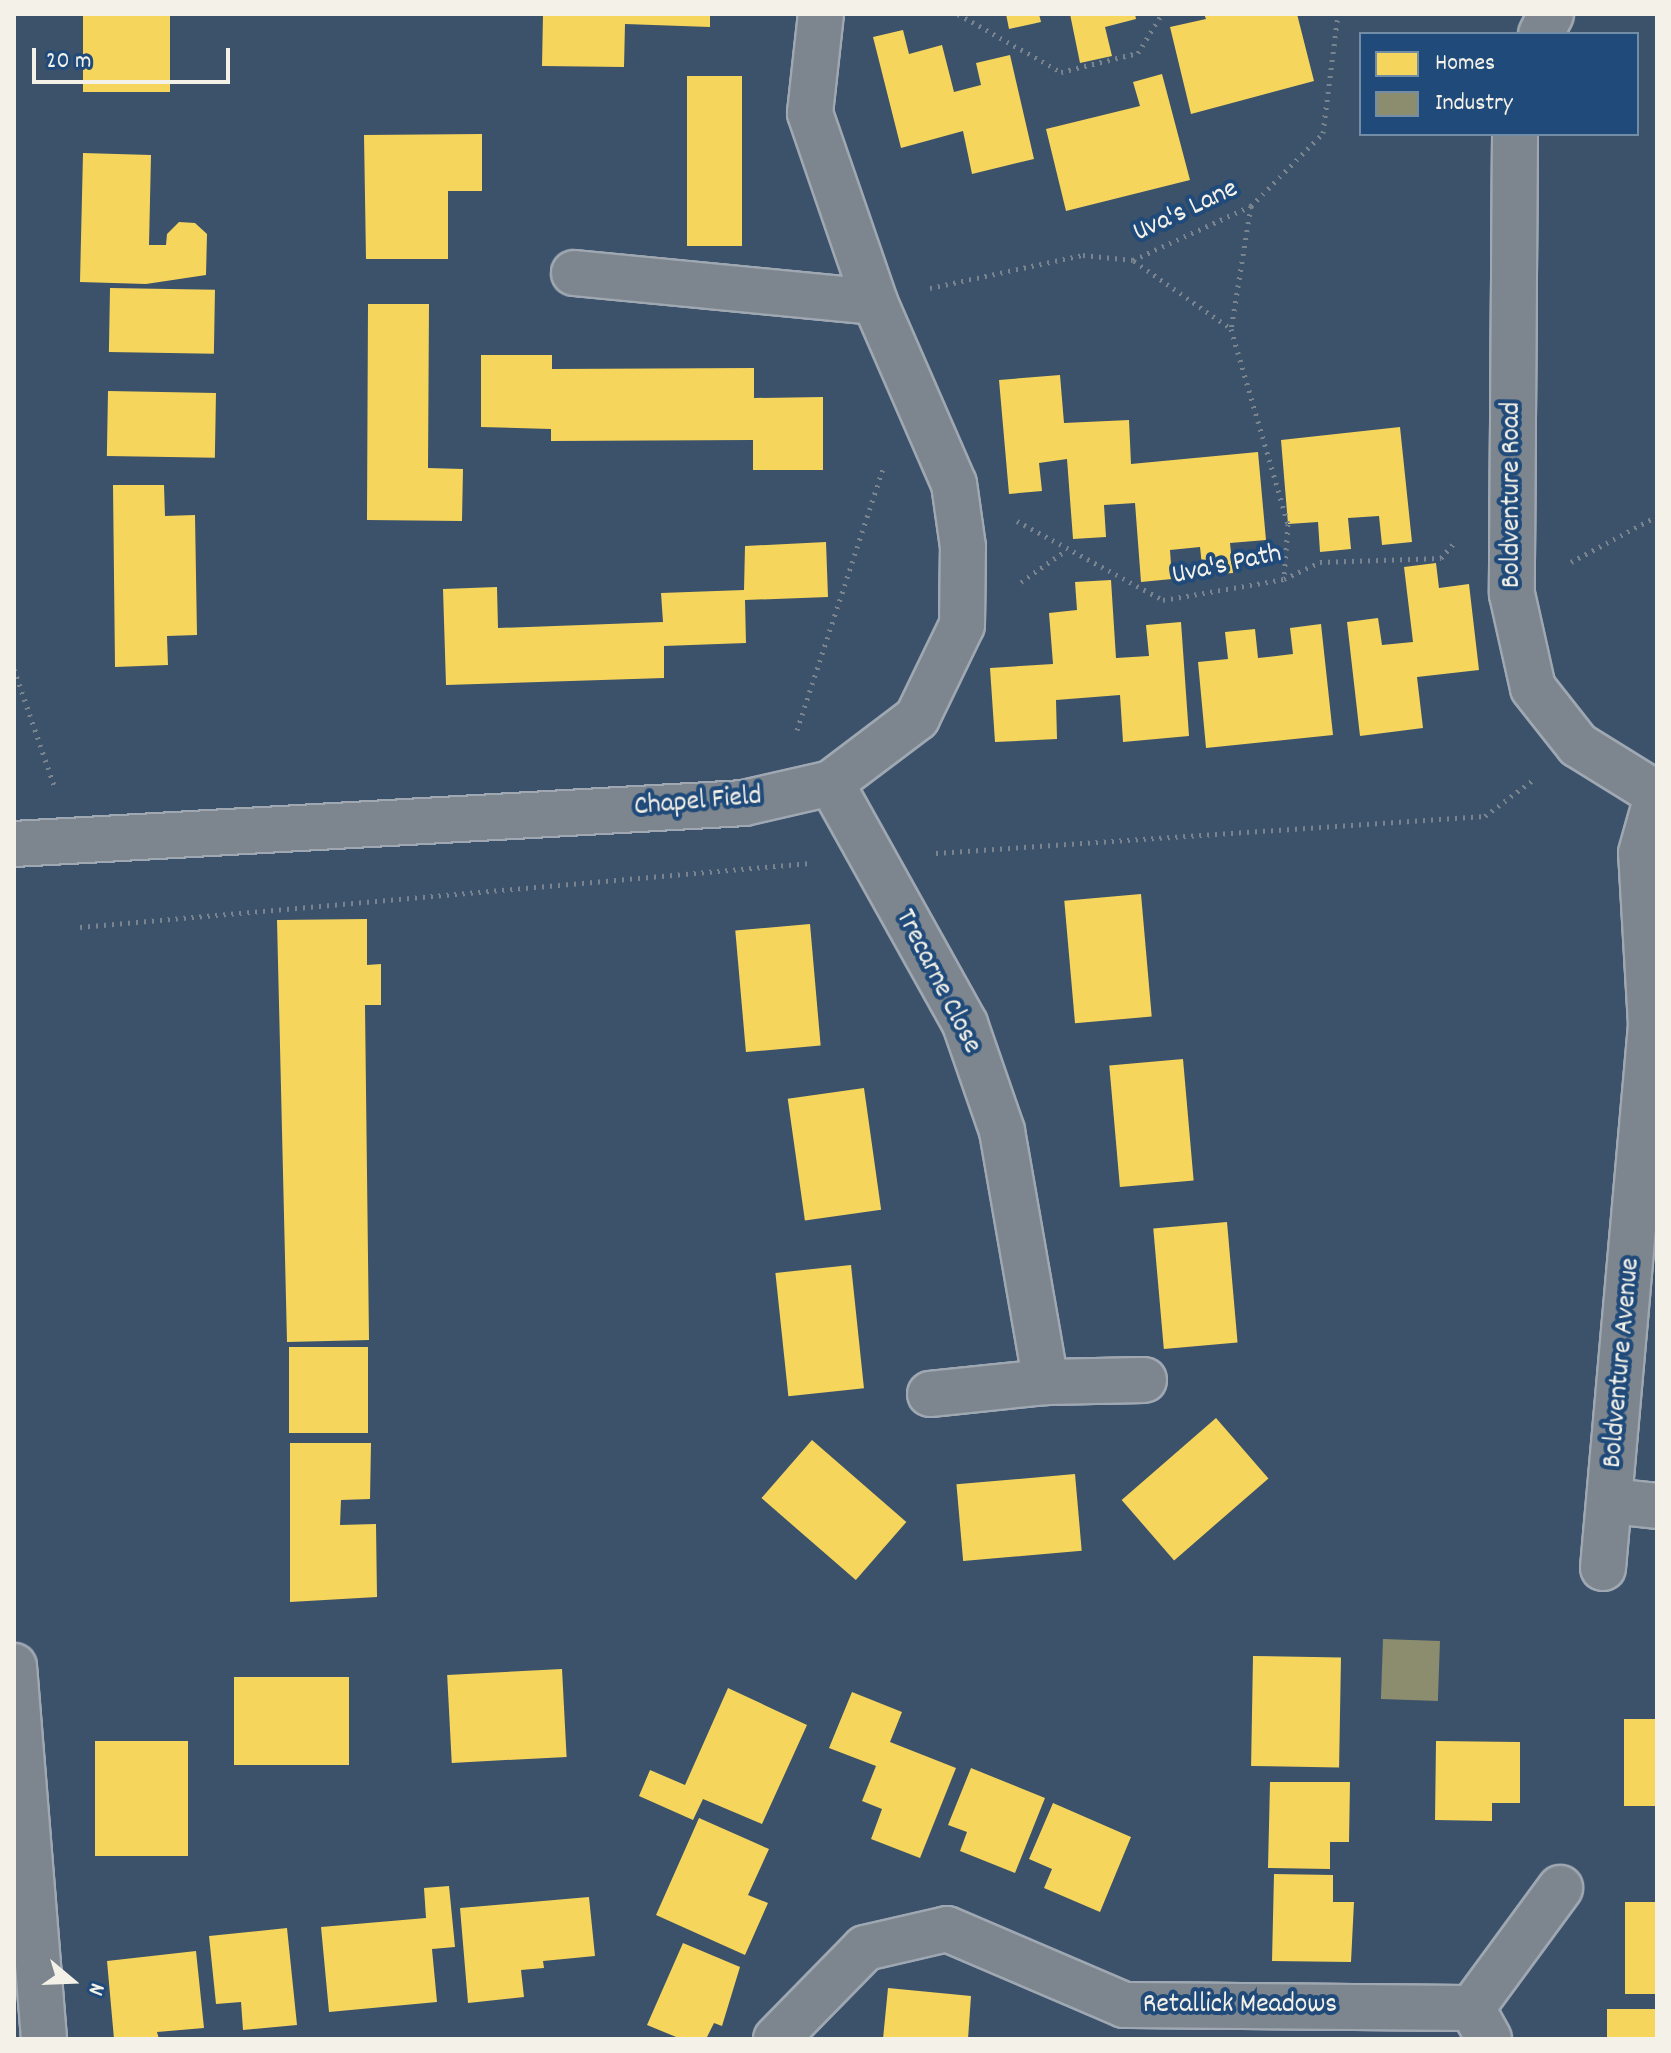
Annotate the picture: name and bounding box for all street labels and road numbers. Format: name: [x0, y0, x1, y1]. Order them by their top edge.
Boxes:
street label: Uva's Lane: [1128, 173, 1244, 251]
street label: Boldventure Road: [1496, 402, 1530, 588]
street label: Uva's Path: [1169, 538, 1285, 594]
street label: Chapel Field: [633, 781, 763, 825]
street label: Trecarne Close: [886, 904, 988, 1060]
street label: Boldventure Avenue: [1597, 1257, 1649, 1469]
street label: Retallick Meadows: [1143, 1989, 1337, 2023]

